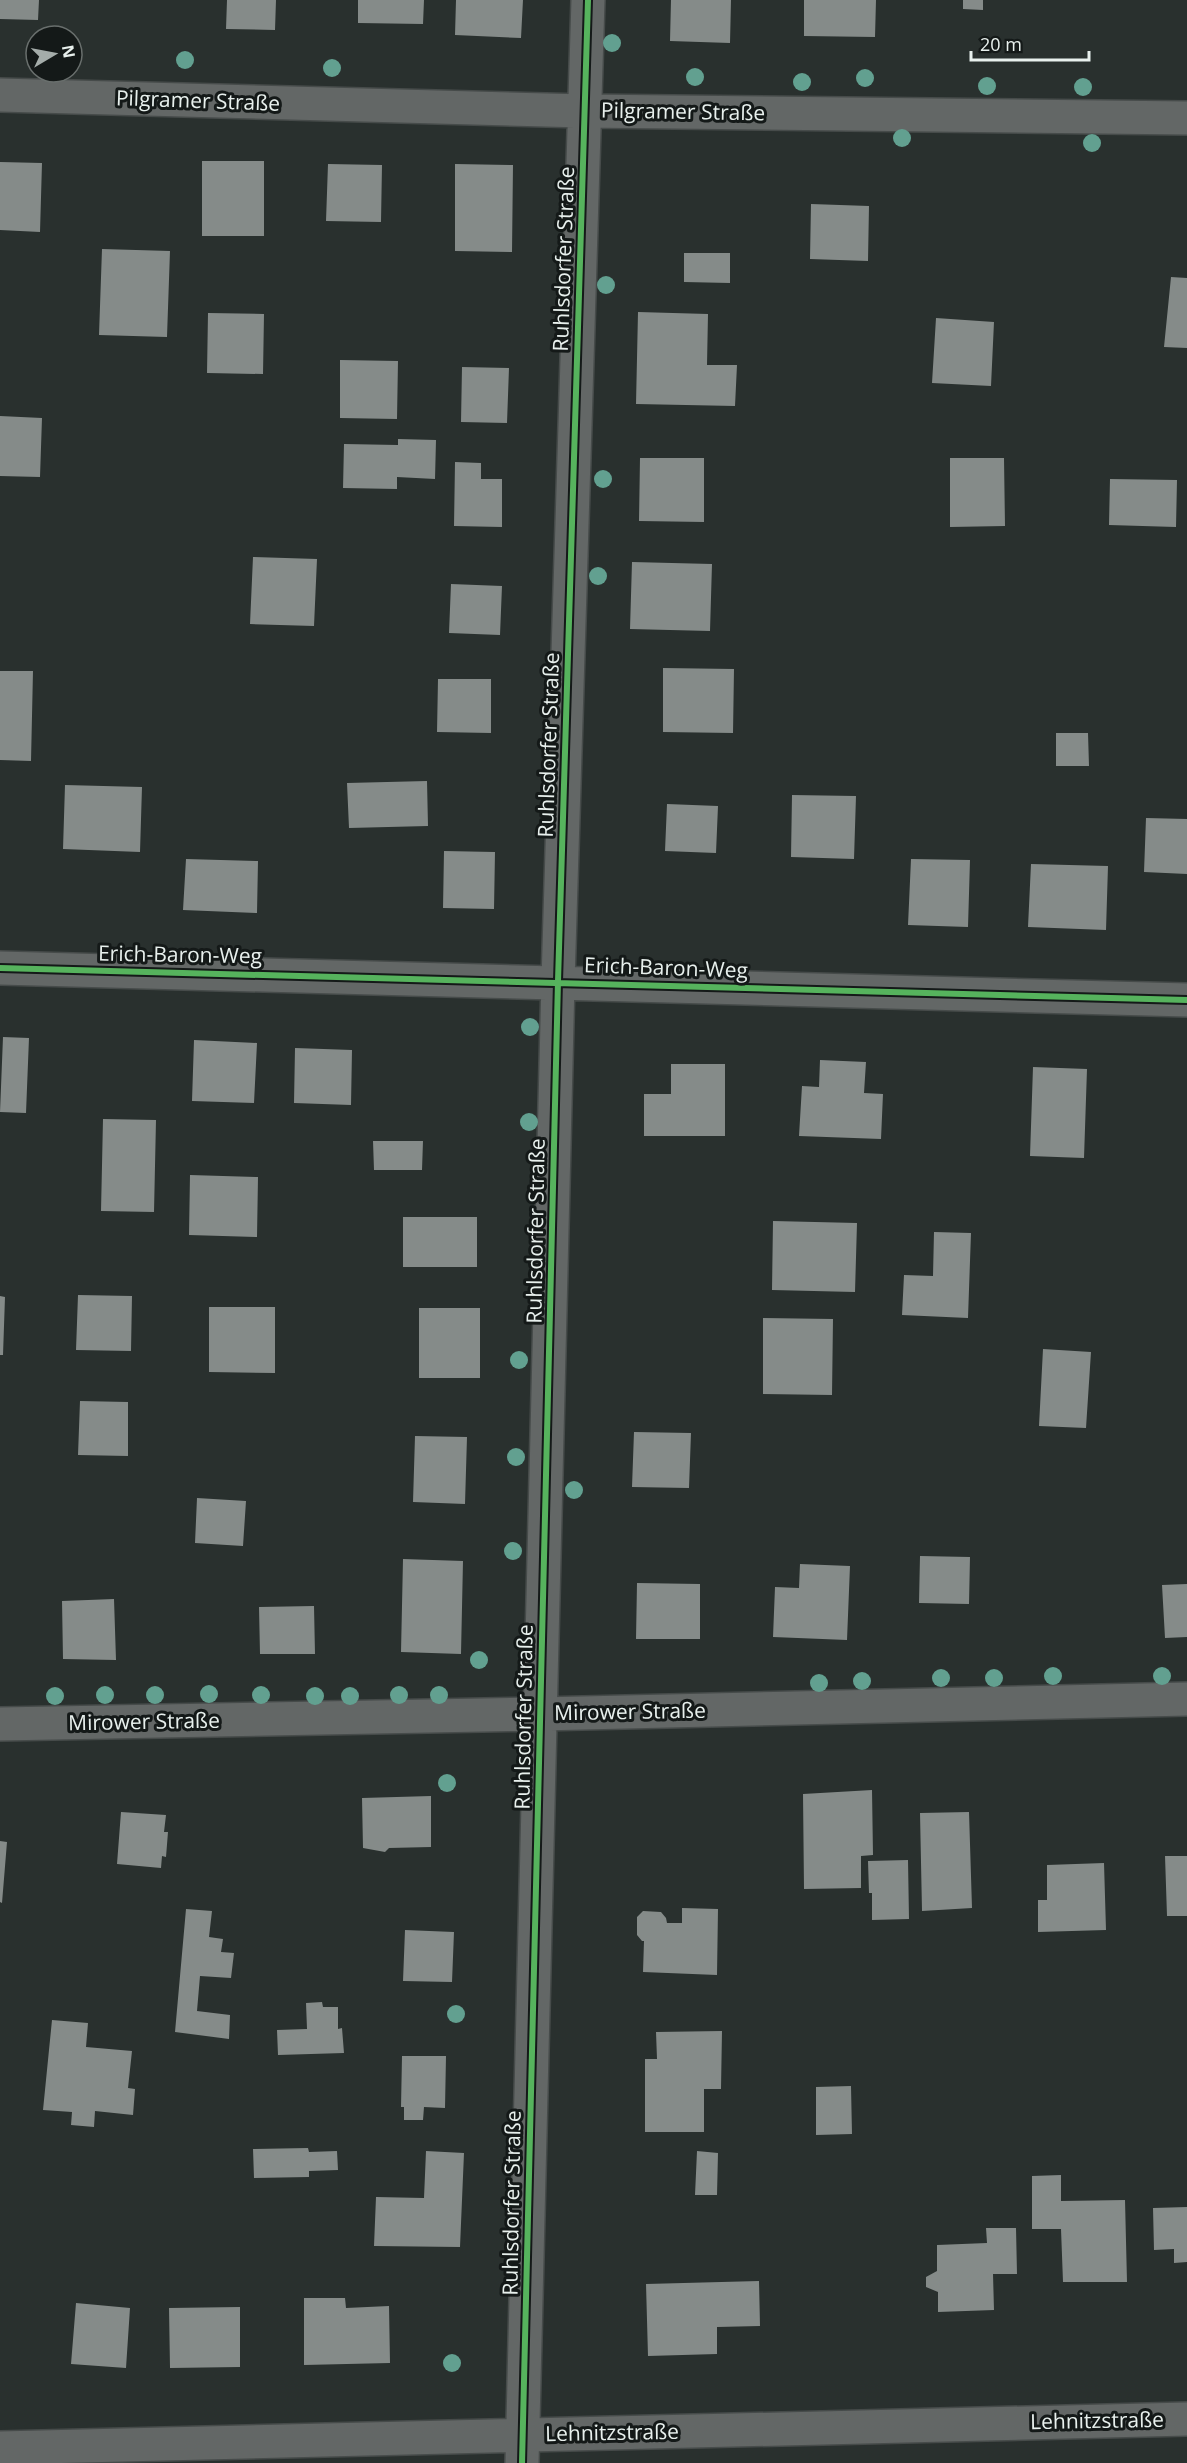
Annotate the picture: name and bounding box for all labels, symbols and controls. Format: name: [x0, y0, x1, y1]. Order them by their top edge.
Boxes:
north arrow: [24, 24, 84, 84]
scale bar: [971, 24, 1090, 62]
text: 20 m: [980, 32, 1022, 56]
text: N: [57, 43, 81, 60]
street label: Pilgramer Straße: [115, 83, 281, 117]
street label: Pilgramer Straße: [601, 96, 765, 126]
street label: Ruhlsdorfer Straße: [546, 166, 580, 352]
street label: Ruhlsdorfer Straße: [531, 652, 565, 838]
street label: Erich-Baron-Weg: [98, 939, 262, 969]
street label: Erich-Baron-Weg: [584, 950, 748, 984]
street label: Ruhlsdorfer Straße: [519, 1138, 551, 1324]
street label: Ruhlsdorfer Straße: [507, 1624, 539, 1810]
street label: Mirower Straße: [554, 1696, 706, 1726]
street label: Mirower Straße: [68, 1706, 220, 1736]
street label: Ruhlsdorfer Straße: [495, 2110, 527, 2296]
street label: Lehnitzstraße: [1030, 2405, 1164, 2435]
street label: Lehnitzstraße: [545, 2417, 679, 2447]

